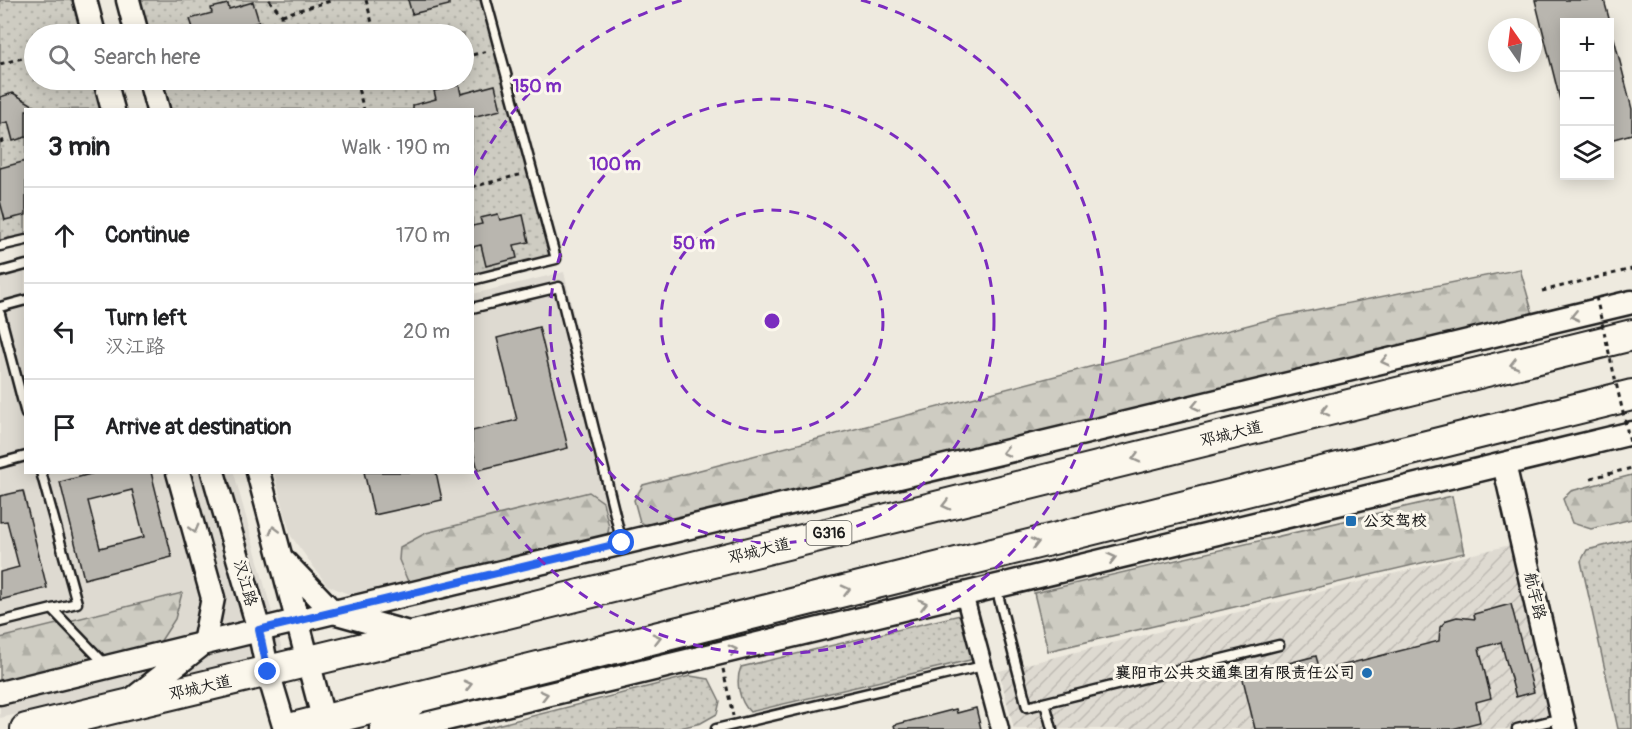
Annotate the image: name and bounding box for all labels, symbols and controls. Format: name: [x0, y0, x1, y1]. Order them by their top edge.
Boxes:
north arrow: [1488, 18, 1542, 72]
map controls: [1560, 18, 1614, 180]
button: +: [1560, 18, 1614, 72]
search box: [24, 24, 474, 90]
icon: search: [45, 41, 78, 74]
text: Search here: [93, 43, 200, 71]
button: −: [1560, 72, 1614, 126]
text: 150 m: [513, 75, 562, 98]
button: layers: [1560, 126, 1614, 180]
text: 3 min: [48, 131, 110, 163]
text: Walk · 190 m: [342, 135, 450, 160]
text: 100 m: [589, 153, 641, 176]
icon: ahead: [48, 219, 81, 252]
text: Continue: [105, 221, 189, 249]
text: 170 m: [396, 223, 450, 248]
text: 50 m: [673, 232, 715, 255]
text: Turn left: [105, 304, 187, 332]
one-way arrow: [1570, 308, 1580, 321]
centre of rings: [762, 311, 782, 331]
icon: left: [48, 315, 81, 348]
text: 20 m: [403, 319, 450, 344]
text: 汉江路: [105, 334, 165, 359]
one-way arrow: [1381, 354, 1391, 367]
one-way arrow: [1509, 356, 1519, 369]
one-way arrow: [1191, 399, 1201, 412]
one-way arrow: [1320, 403, 1330, 416]
icon: arrive: [48, 411, 81, 444]
text: Arrive at destination: [105, 413, 291, 441]
street label: 邓城大道: [1198, 417, 1264, 451]
one-way arrow: [1001, 444, 1011, 457]
one-way arrow: [1131, 450, 1141, 463]
one-way arrow: [941, 497, 951, 510]
place label: 公交驾校: [1363, 511, 1427, 531]
marker: 公交驾校: [1344, 514, 1358, 528]
road number: G316: [806, 521, 852, 545]
one-way arrow: [187, 523, 199, 534]
one-way arrow: [268, 525, 281, 535]
route start: [608, 529, 634, 555]
street label: 邓城大道: [726, 534, 792, 568]
one-way arrow: [1030, 538, 1040, 551]
one-way arrow: [1107, 553, 1117, 566]
street label: 汉江路: [229, 557, 261, 609]
street label: 航宇路: [1520, 570, 1550, 622]
one-way arrow: [841, 585, 851, 598]
one-way arrow: [918, 598, 928, 611]
one-way arrow: [652, 632, 662, 645]
one-way arrow: [728, 644, 738, 657]
route end: [254, 658, 280, 684]
place label: 襄阳市公共交通集团有限责任公司: [1115, 663, 1355, 683]
marker: 襄阳市公共交通集团有限责任公司: [1360, 666, 1374, 680]
street label: 邓城大道: [167, 671, 233, 705]
one-way arrow: [462, 679, 472, 692]
one-way arrow: [539, 690, 549, 703]

